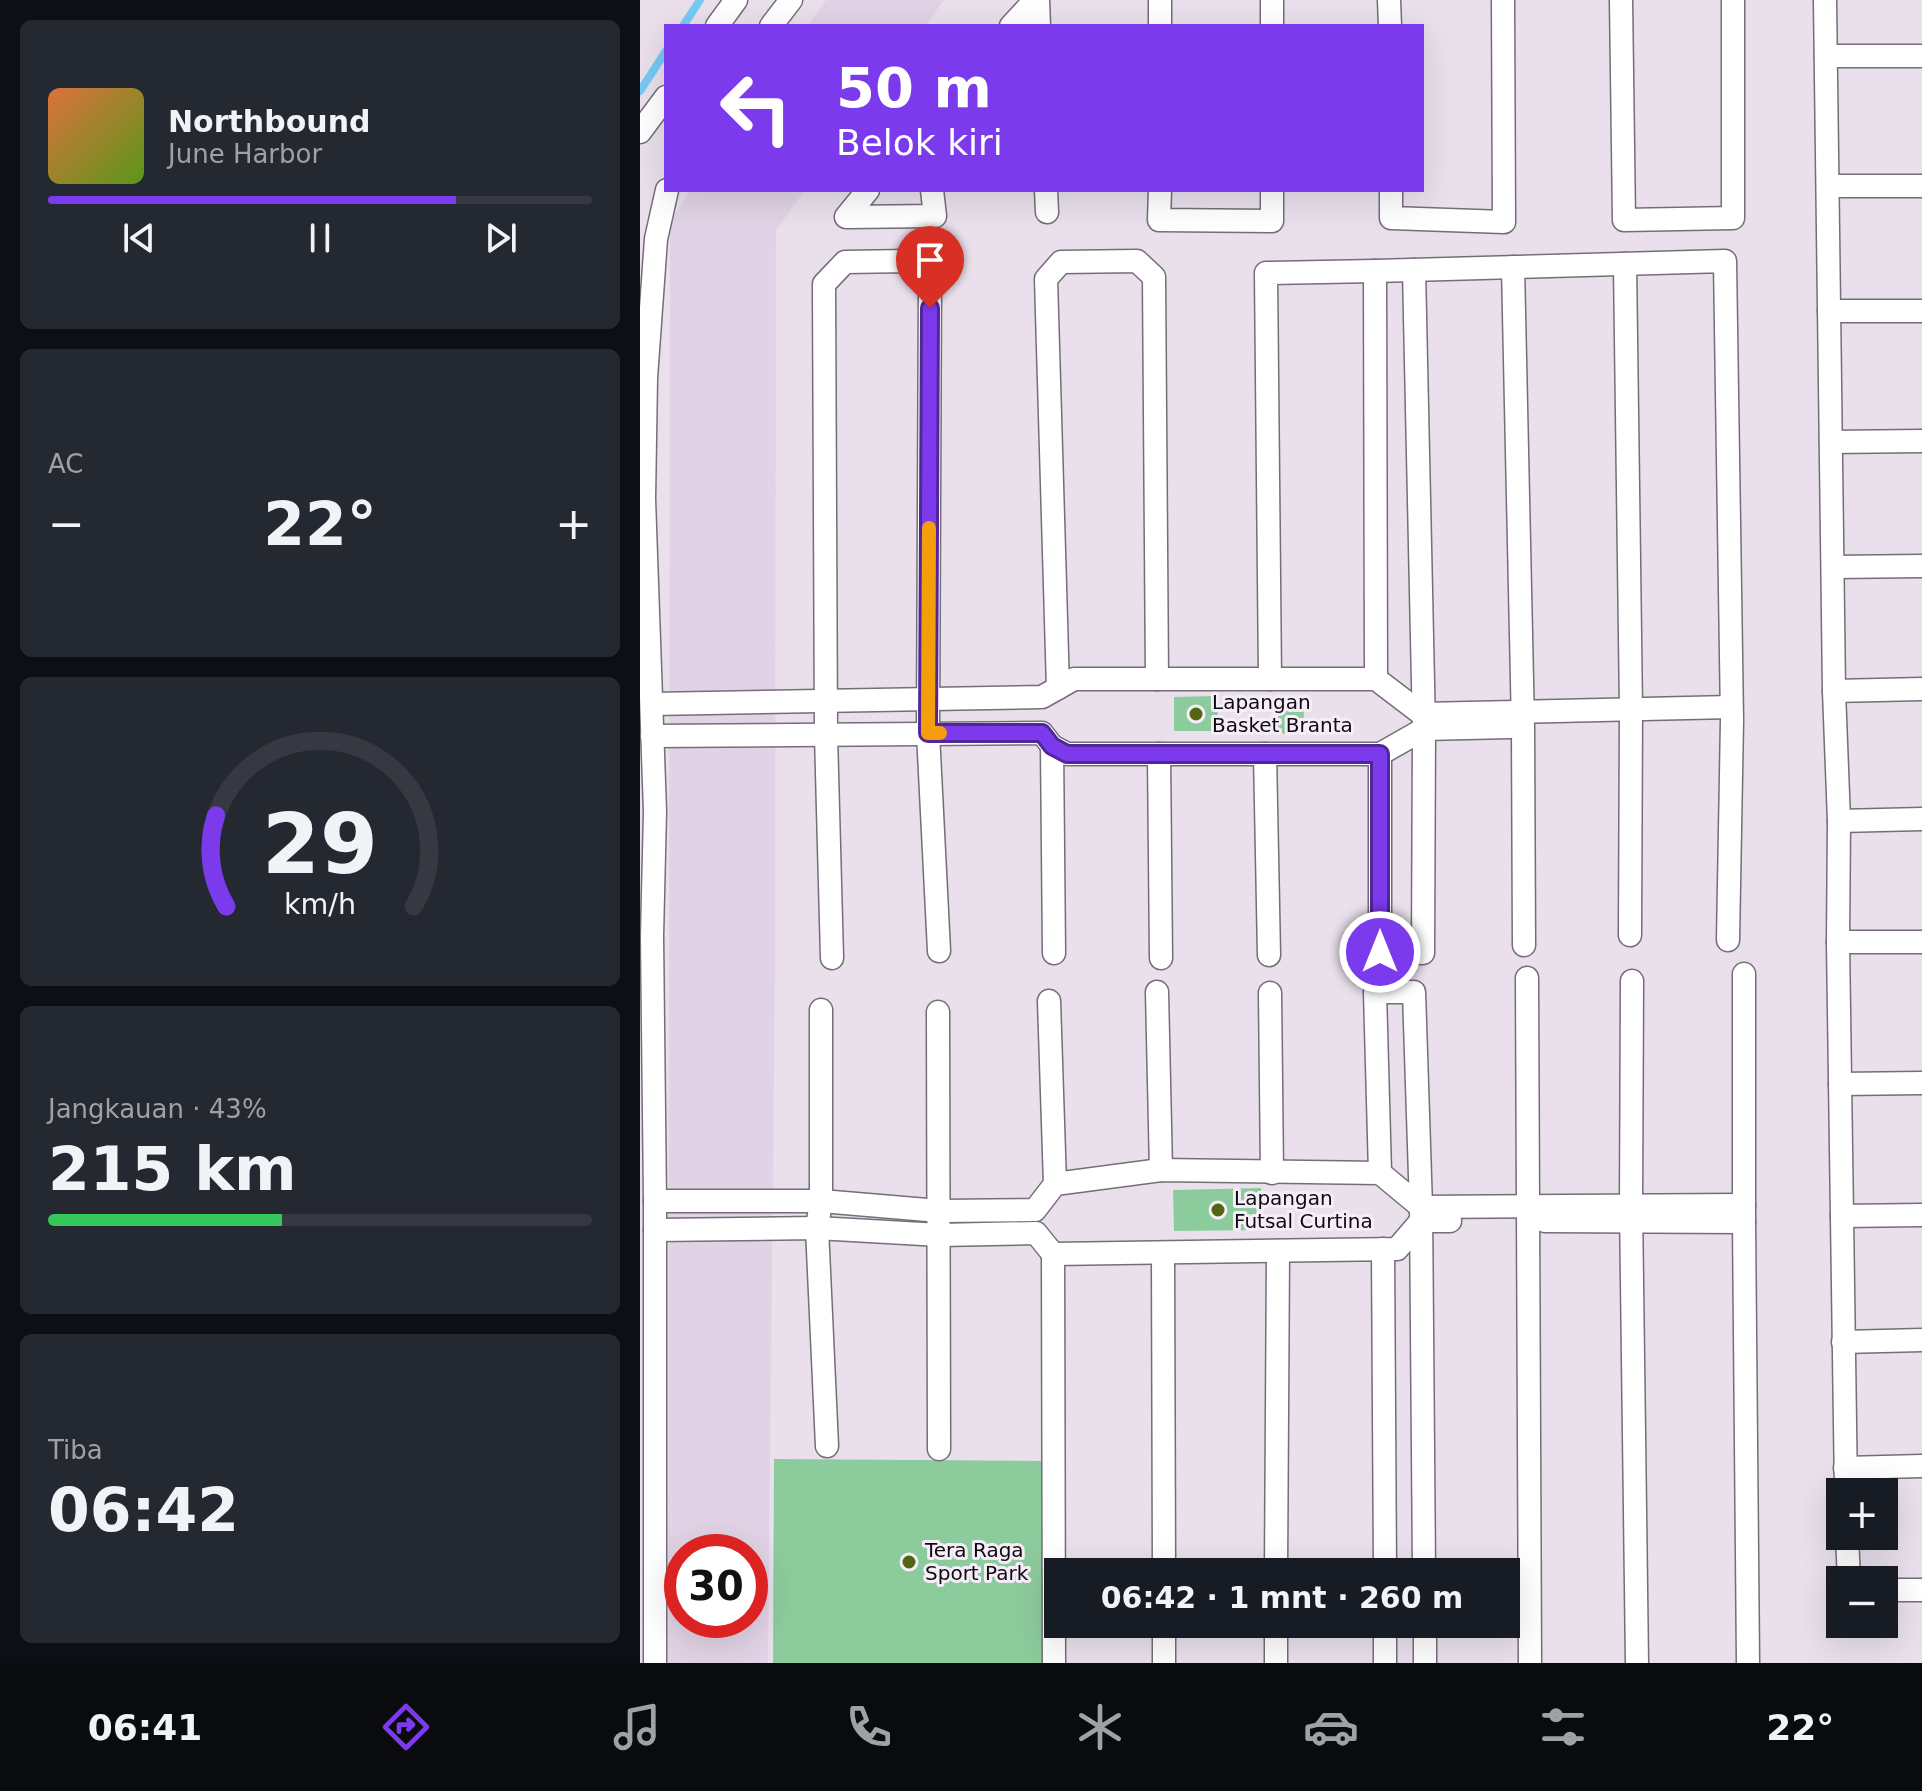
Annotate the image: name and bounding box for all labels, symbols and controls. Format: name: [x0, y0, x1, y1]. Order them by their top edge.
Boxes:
text: 50 m: [836, 55, 992, 120]
icon: left: [704, 56, 808, 160]
text: Northbound: [168, 104, 371, 139]
text: Belok kiri: [836, 122, 1003, 163]
text: June Harbor: [168, 139, 322, 169]
icon: previous: [117, 216, 161, 260]
icon: pause: [298, 216, 342, 260]
icon: next: [479, 216, 523, 260]
pin: [896, 226, 964, 308]
icon: arrive: [908, 238, 952, 282]
text: AC: [48, 449, 83, 479]
text: 22°: [263, 489, 377, 559]
text: −: [48, 498, 85, 549]
text: +: [555, 498, 592, 549]
place label: Lapangan Basket Branta: [1212, 690, 1353, 737]
marker: Lapangan Basket Branta: [1187, 705, 1205, 723]
text: 29: [262, 796, 378, 893]
text: km/h: [284, 888, 356, 922]
position arrow: [1338, 910, 1422, 994]
text: Jangkauan · 43%: [48, 1094, 267, 1124]
text: 215 km: [48, 1134, 297, 1204]
place label: Lapangan Futsal Curtina: [1234, 1186, 1373, 1233]
marker: Lapangan Futsal Curtina: [1209, 1201, 1227, 1219]
text: Tiba: [48, 1435, 103, 1465]
text: 06:42: [48, 1475, 239, 1545]
map controls: [1826, 1478, 1898, 1638]
button: +: [1826, 1478, 1898, 1550]
speed limit sign: 30: [664, 1534, 768, 1638]
place label: Tera Raga Sport Park: [924, 1538, 1029, 1585]
marker: Tera Raga Sport Park: [900, 1553, 918, 1571]
button: −: [1826, 1566, 1898, 1638]
text: 06:42 · 1 mnt · 260 m: [1101, 1580, 1463, 1615]
icon: directions: [378, 1699, 434, 1755]
icon: music: [609, 1699, 665, 1755]
icon: phone: [841, 1699, 897, 1755]
icon: climate: [1072, 1699, 1128, 1755]
icon: car: [1303, 1699, 1359, 1755]
icon: filters: [1535, 1699, 1591, 1755]
text: 06:41: [88, 1707, 202, 1748]
text: 22°: [1766, 1707, 1834, 1748]

